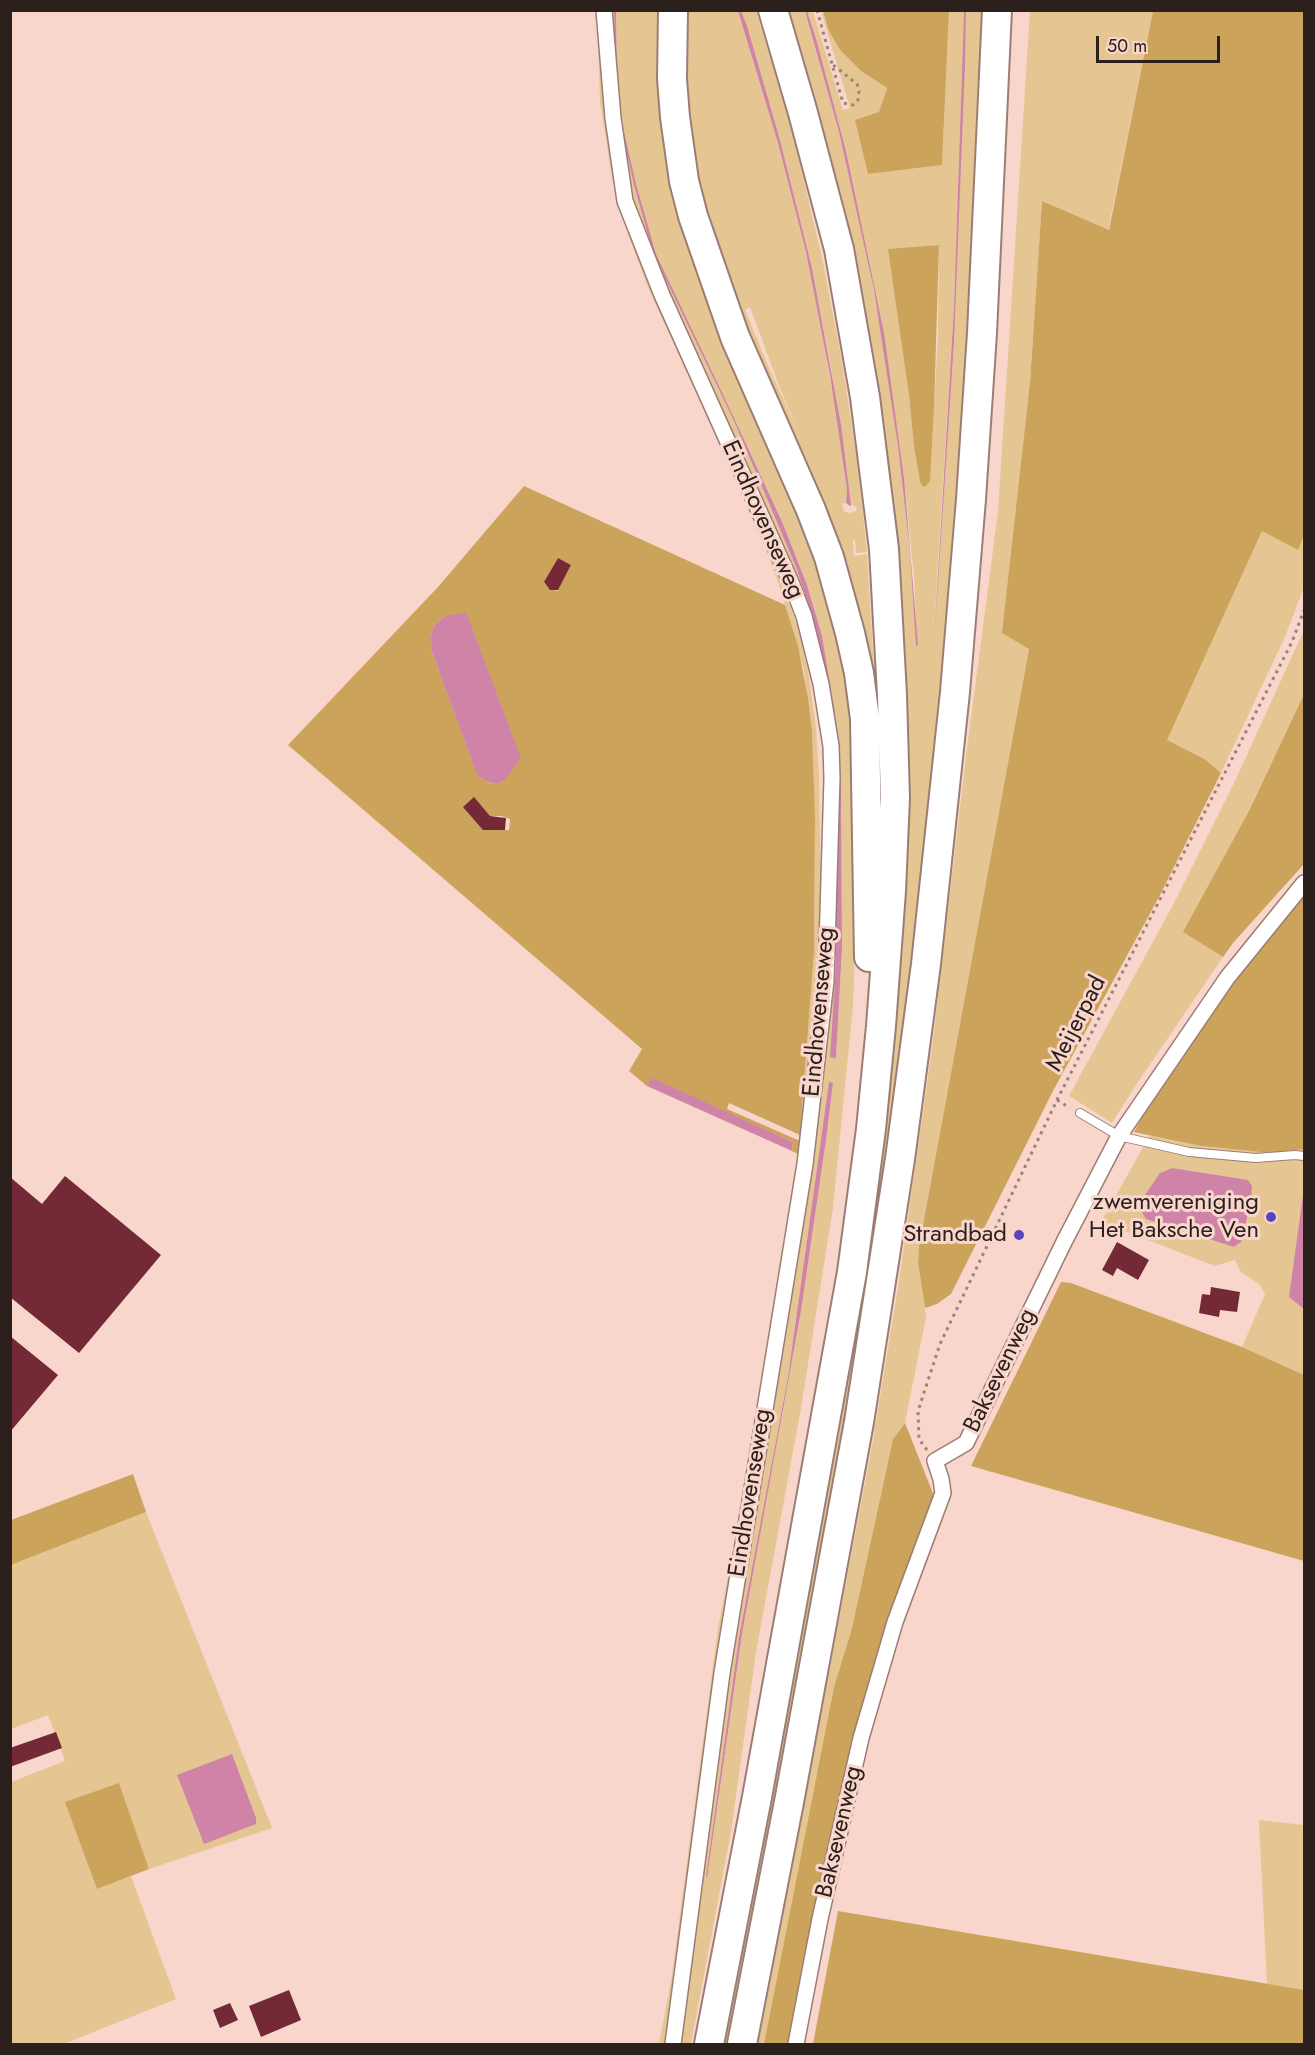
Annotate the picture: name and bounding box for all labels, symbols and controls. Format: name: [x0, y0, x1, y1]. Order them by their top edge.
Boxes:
scale bar: [1099, 24, 1224, 62]
text: 50 m: [1107, 33, 1147, 59]
street label: Eindhovenseweg: [714, 437, 810, 603]
street label: Eindhovenseweg: [798, 926, 842, 1098]
street label: Meijerpad: [1041, 971, 1113, 1077]
place label: zwemvereniging Het Baksche Ven: [1089, 1189, 1259, 1245]
marker: zwemvereniging Het Baksche Ven: [1264, 1210, 1278, 1224]
place label: Strandbad: [903, 1221, 1007, 1249]
marker: Strandbad: [1012, 1228, 1026, 1242]
street label: Baksevenweg: [959, 1304, 1043, 1438]
street label: Eindhovenseweg: [723, 1407, 779, 1579]
street label: Baksevenweg: [811, 1763, 869, 1901]

